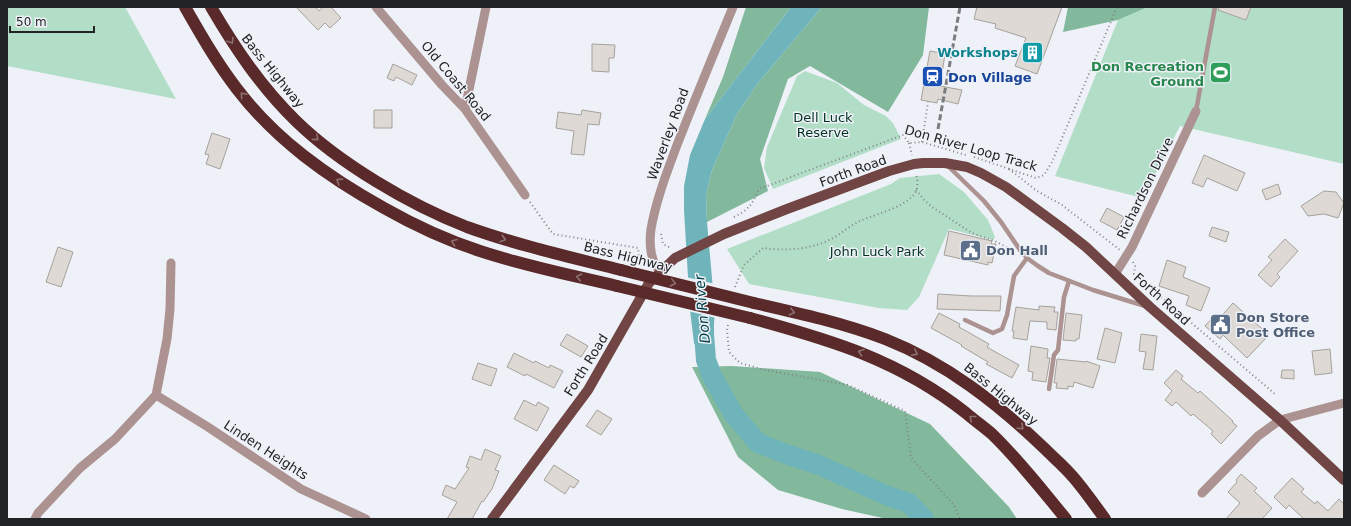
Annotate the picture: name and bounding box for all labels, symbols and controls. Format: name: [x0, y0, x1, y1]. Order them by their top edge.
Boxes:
scale bar: [10, 8, 94, 34]
text: 50 m: [16, 15, 47, 29]
street label: Bass Highway: [239, 31, 308, 111]
one-way arrow: [226, 36, 233, 43]
street label: Old Coast Road: [418, 38, 494, 124]
building icon: Workshops: [1020, 39, 1046, 65]
place label: Workshops: [937, 45, 1018, 60]
place label: Don Recreation Ground: [1091, 59, 1204, 89]
sports icon: Don Recreation Ground: [1207, 60, 1233, 86]
station icon: Don Village: [920, 64, 946, 90]
place label: Don Village: [948, 70, 1032, 85]
street label: Waverley Road: [644, 86, 692, 182]
one-way arrow: [240, 93, 247, 100]
park label: Dell Luck Reserve: [793, 110, 853, 140]
street label: Don River Loop Track: [903, 122, 1040, 174]
one-way arrow: [311, 134, 318, 141]
street label: Richardson Drive: [1114, 135, 1176, 241]
street label: Forth Road: [817, 152, 889, 190]
one-way arrow: [337, 179, 344, 186]
one-way arrow: [500, 234, 507, 242]
public building icon: Don Hall: [957, 237, 983, 263]
one-way arrow: [451, 238, 458, 246]
street label: Bass Highway: [582, 239, 674, 275]
place label: Don Hall: [986, 243, 1048, 258]
park label: John Luck Park: [829, 244, 925, 259]
street label: Forth Road: [1131, 270, 1193, 328]
water label: Don River: [691, 273, 713, 344]
one-way arrow: [576, 274, 582, 282]
one-way arrow: [669, 278, 676, 287]
one-way arrow: [788, 307, 795, 316]
place label: Don Store Post Office: [1236, 310, 1315, 340]
public building icon: Don Store Post Office: [1207, 311, 1233, 337]
street label: Forth Road: [561, 331, 611, 399]
one-way arrow: [911, 348, 918, 356]
one-way arrow: [858, 349, 865, 357]
street label: Bass Highway: [961, 360, 1041, 429]
one-way arrow: [970, 416, 977, 423]
street label: Linden Heights: [221, 417, 311, 483]
one-way arrow: [1017, 422, 1024, 429]

